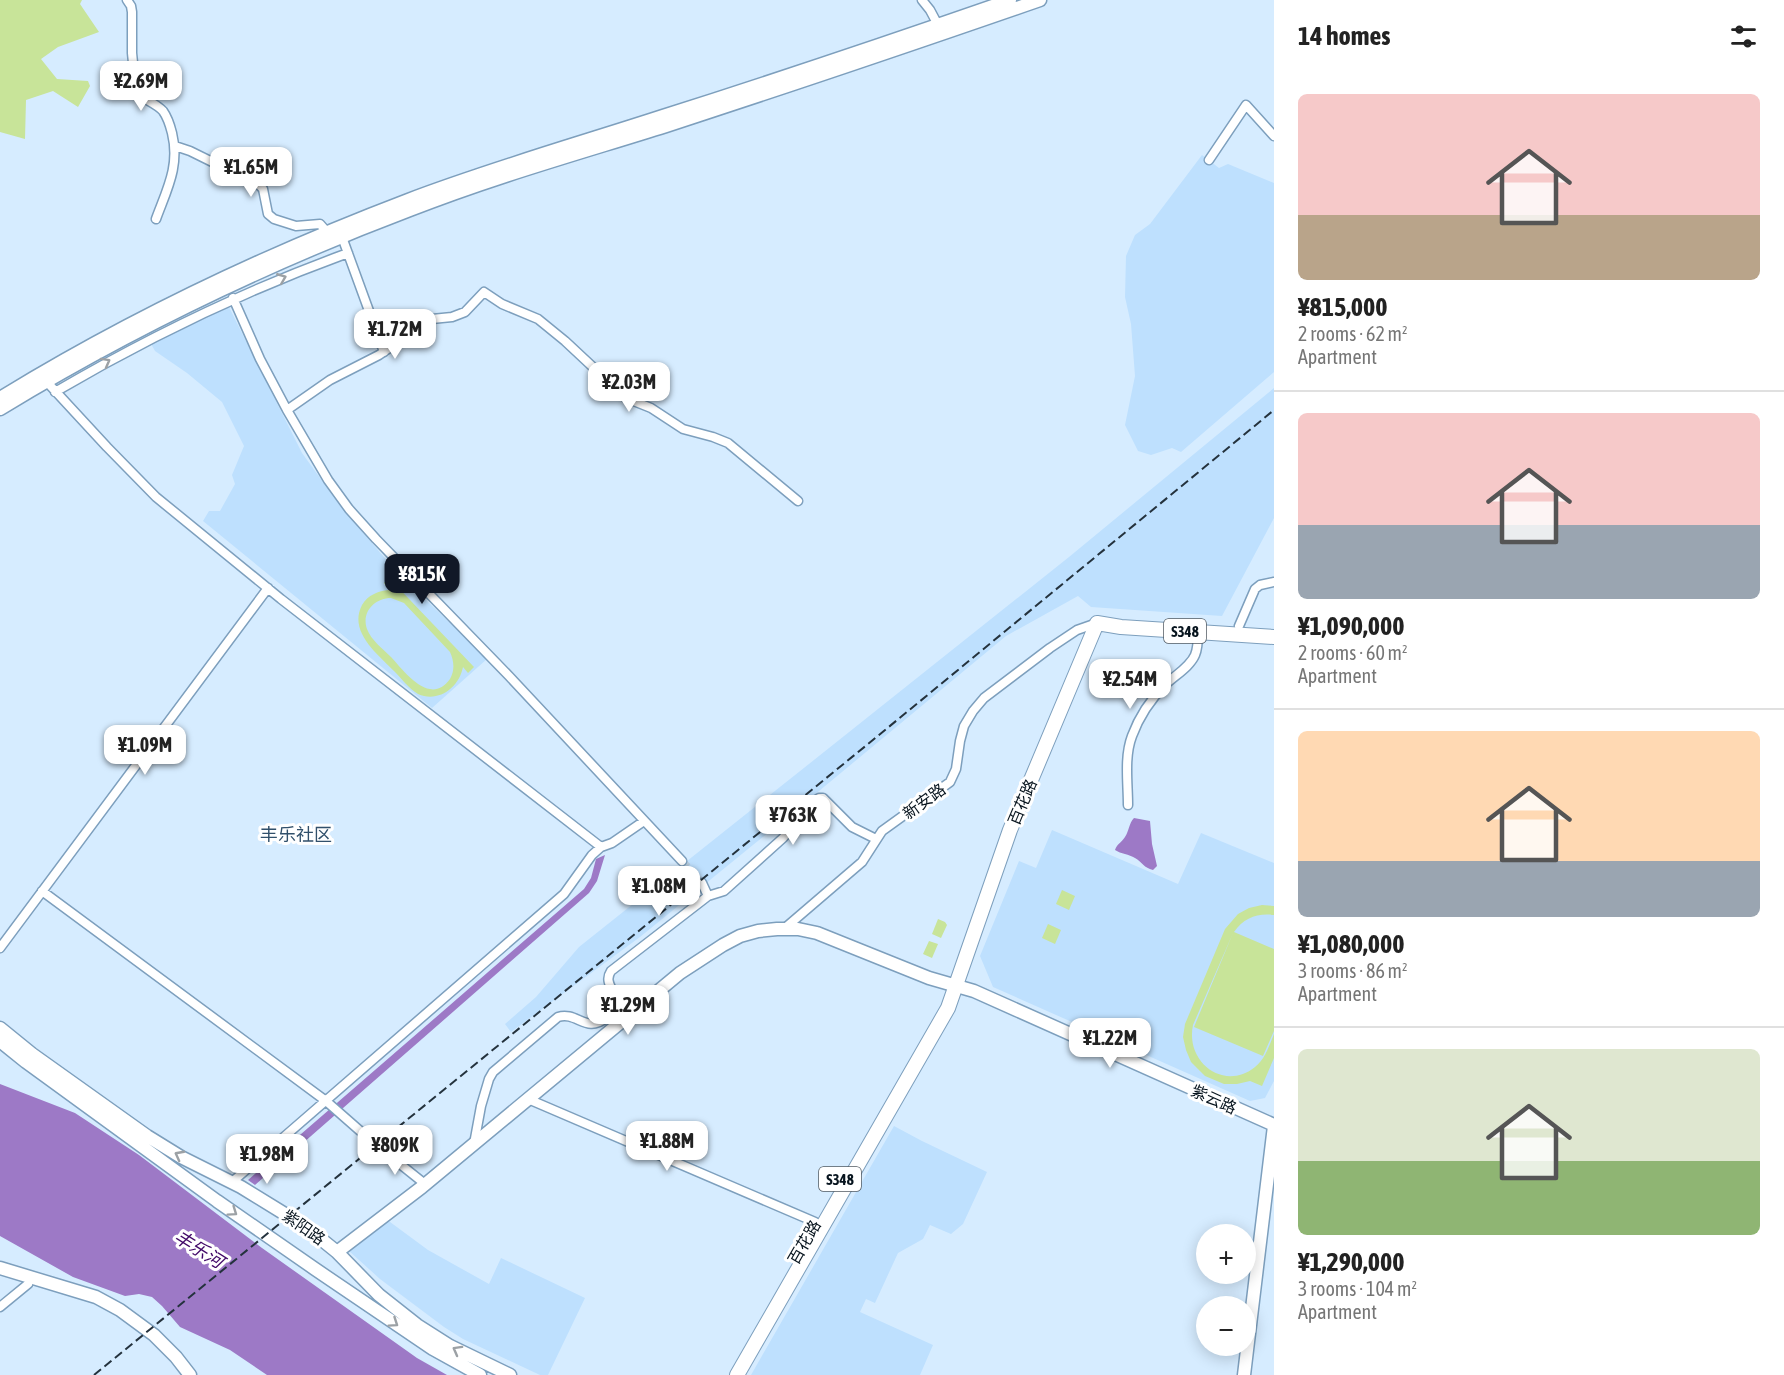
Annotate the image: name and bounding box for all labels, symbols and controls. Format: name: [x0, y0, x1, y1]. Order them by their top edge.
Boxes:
icon: filters: [1727, 20, 1760, 53]
text: 14 homes: [1298, 21, 1391, 51]
pin: ¥2.69M: [92, 61, 190, 112]
text: ¥2.69M: [114, 69, 168, 92]
icon: home: [1475, 133, 1583, 241]
pin: ¥1.65M: [202, 147, 300, 198]
text: ¥1.65M: [224, 155, 278, 178]
one-way arrow: [275, 273, 286, 285]
text: ¥815,000: [1298, 292, 1388, 322]
pin: ¥1.72M: [346, 309, 444, 360]
text: ¥1.72M: [368, 317, 422, 340]
text: 2 rooms · 62 m²: [1298, 322, 1408, 345]
text: Apartment: [1298, 345, 1377, 368]
one-way arrow: [100, 358, 110, 370]
pin: ¥2.03M: [580, 362, 678, 413]
text: ¥2.03M: [602, 370, 656, 393]
icon: home: [1475, 452, 1583, 560]
pin: ¥815K: [380, 554, 464, 605]
text: ¥815K: [399, 562, 445, 585]
text: ¥1,090,000: [1298, 611, 1404, 641]
road number: S348: [1164, 619, 1206, 643]
text: 2 rooms · 60 m²: [1298, 641, 1408, 664]
pin: ¥2.54M: [1081, 659, 1179, 710]
text: Apartment: [1298, 664, 1377, 687]
text: ¥2.54M: [1103, 667, 1157, 690]
pin: ¥1.09M: [96, 725, 194, 776]
text: ¥1.09M: [118, 733, 172, 756]
icon: home: [1475, 770, 1583, 878]
street label: 百花路: [1004, 776, 1040, 828]
street label: 新安路: [899, 780, 949, 822]
pin: ¥763K: [751, 795, 835, 846]
text: ¥763K: [770, 803, 816, 826]
district label: 丰乐社区: [260, 824, 332, 845]
pin: ¥1.08M: [610, 866, 708, 917]
text: ¥1.08M: [632, 874, 686, 897]
text: ¥1,080,000: [1298, 929, 1404, 959]
text: 3 rooms · 86 m²: [1298, 959, 1408, 982]
text: Apartment: [1298, 982, 1377, 1005]
pin: ¥1.29M: [579, 985, 677, 1036]
text: ¥1.29M: [601, 993, 655, 1016]
pin: ¥1.22M: [1061, 1018, 1159, 1069]
text: ¥1.22M: [1083, 1026, 1137, 1049]
street label: 紫云路: [1188, 1081, 1240, 1117]
icon: home: [1475, 1088, 1583, 1196]
pin: ¥1.88M: [618, 1121, 716, 1172]
pin: ¥809K: [353, 1125, 437, 1176]
text: ¥1.88M: [640, 1129, 694, 1152]
text: ¥809K: [372, 1133, 418, 1156]
pin: ¥1.98M: [218, 1134, 316, 1185]
text: ¥1.98M: [240, 1142, 294, 1165]
one-way arrow: [175, 1151, 185, 1162]
road number: S348: [819, 1167, 861, 1191]
one-way arrow: [227, 1205, 238, 1216]
street label: 紫阳路: [279, 1206, 329, 1248]
street label: 百花路: [784, 1217, 824, 1267]
map controls: [1196, 1224, 1256, 1356]
button: +: [1196, 1224, 1256, 1284]
water label: 丰乐河: [171, 1226, 230, 1274]
text: ¥1,290,000: [1298, 1247, 1404, 1277]
text: 3 rooms · 104 m²: [1298, 1277, 1417, 1300]
button: −: [1196, 1296, 1256, 1356]
text: Apartment: [1298, 1300, 1377, 1323]
one-way arrow: [388, 1315, 398, 1327]
one-way arrow: [453, 1346, 464, 1357]

